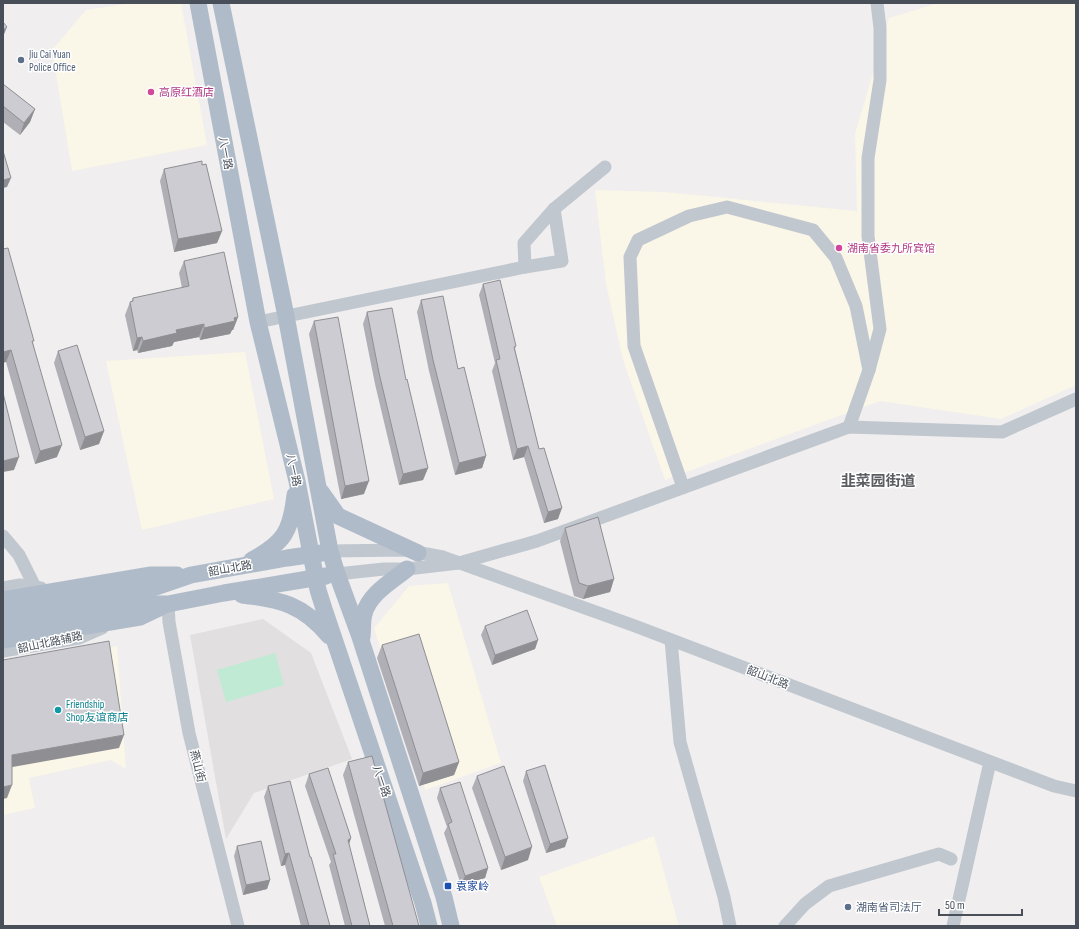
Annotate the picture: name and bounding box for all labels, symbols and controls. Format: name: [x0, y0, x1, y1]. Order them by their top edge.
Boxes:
place label: Jiu Cai Yuan Police Office: [28, 48, 76, 74]
marker: Jiu Cai Yuan Police Office: [16, 55, 26, 65]
place label: 高原红酒店: [159, 86, 214, 99]
marker: 高原红酒店: [146, 87, 156, 97]
street label: 八一路: [216, 136, 235, 171]
place label: 湖南省委九所宾馆: [847, 242, 935, 255]
marker: 湖南省委九所宾馆: [834, 243, 844, 253]
street label: 八一路: [283, 453, 304, 488]
district label: 韭菜园街道: [840, 472, 916, 491]
street label: 韶山北路: [207, 558, 253, 579]
street label: 韶山北路辅路: [16, 629, 84, 656]
street label: 韶山北路: [745, 664, 791, 691]
place label: Friendship Shop友谊商店: [66, 698, 129, 724]
marker: Friendship Shop友谊商店: [53, 705, 63, 715]
street label: 燕山街: [187, 749, 208, 784]
street label: 八一路: [370, 763, 393, 799]
place label: 袁家岭: [456, 880, 489, 893]
marker: 袁家岭: [443, 881, 453, 891]
scale bar: [939, 891, 1022, 917]
text: 50 m: [945, 898, 965, 913]
place label: 湖南省司法厅: [856, 901, 922, 914]
marker: 湖南省司法厅: [843, 902, 853, 912]

